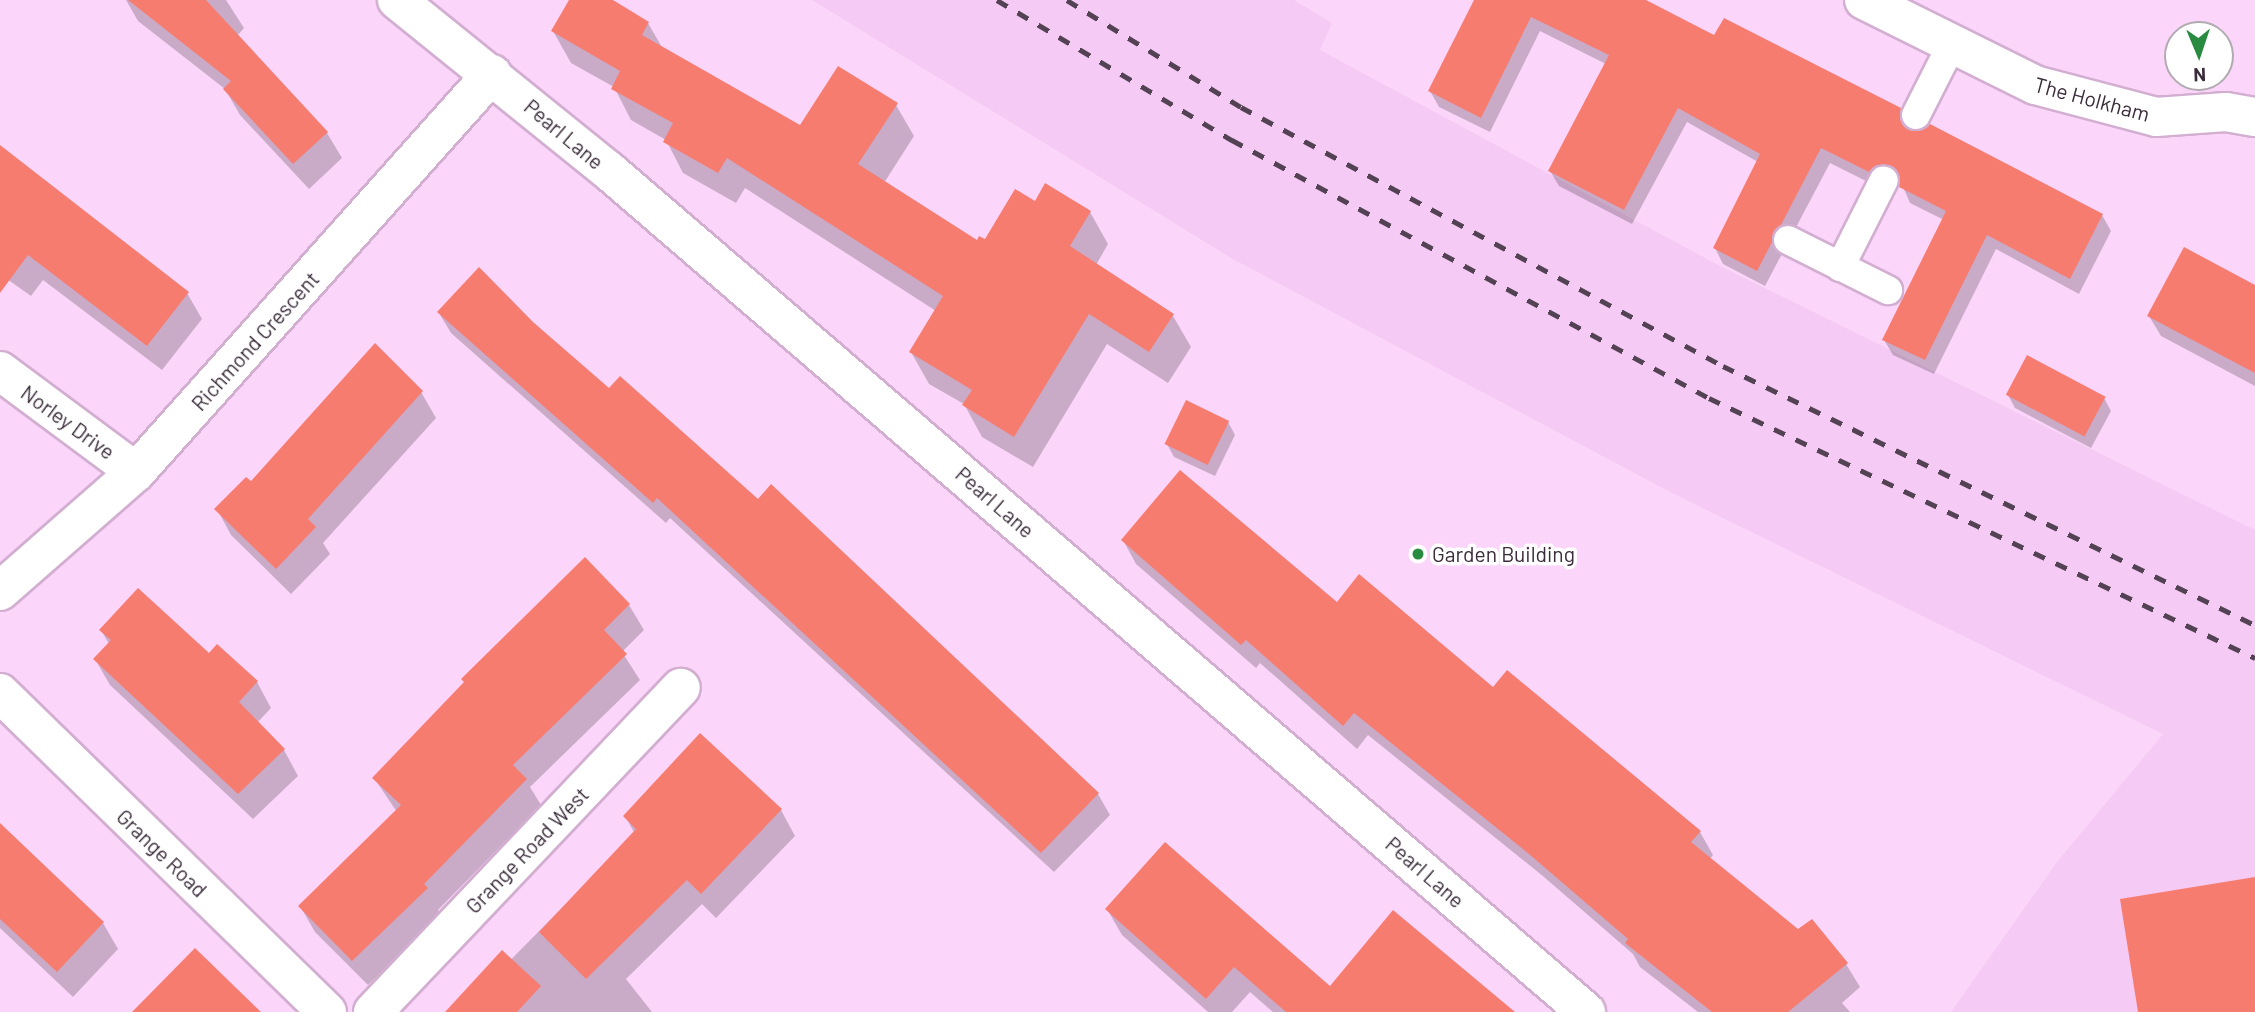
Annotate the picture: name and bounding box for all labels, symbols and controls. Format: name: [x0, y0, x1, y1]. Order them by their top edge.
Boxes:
north arrow: [2164, 21, 2234, 91]
text: N: [2193, 64, 2206, 87]
street label: The Holkham: [2032, 71, 2152, 127]
street label: Pearl Lane: [519, 94, 609, 174]
street label: Richmond Crescent: [186, 266, 324, 416]
street label: Norley Drive: [16, 380, 120, 464]
street label: Pearl Lane: [951, 461, 1039, 543]
place label: Garden Building: [1432, 541, 1575, 567]
marker: Garden Building: [1410, 546, 1426, 562]
street label: Grange Road West: [460, 782, 594, 918]
street label: Grange Road: [112, 804, 212, 902]
street label: Pearl Lane: [1381, 831, 1469, 913]

